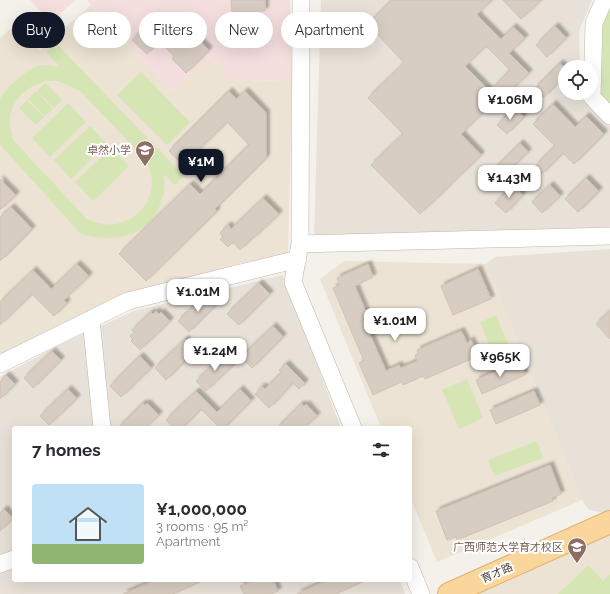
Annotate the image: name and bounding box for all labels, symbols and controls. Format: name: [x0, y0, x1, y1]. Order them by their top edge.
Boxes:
chip: Buy: [12, 12, 65, 48]
chip: Rent: [73, 12, 131, 48]
chip: Filters: [139, 12, 207, 48]
chip: New: [215, 12, 273, 48]
chip: Apartment: [281, 12, 378, 48]
map controls: [558, 60, 598, 100]
button: locate: [558, 60, 598, 100]
pin: ¥1.06M: [477, 87, 543, 121]
text: ¥1.06M: [487, 92, 533, 107]
school or university icon: 卓然小学: [134, 139, 156, 167]
place label: 卓然小学: [87, 144, 131, 157]
pin: ¥1M: [182, 149, 220, 183]
text: ¥1M: [188, 154, 214, 169]
pin: ¥1.43M: [476, 165, 542, 199]
text: ¥1.43M: [487, 170, 531, 185]
pin: ¥1.01M: [165, 279, 231, 313]
text: ¥1.01M: [176, 284, 220, 299]
pin: ¥1.01M: [362, 308, 428, 342]
text: ¥1.01M: [373, 313, 417, 328]
pin: ¥1.24M: [182, 338, 248, 372]
text: ¥1.24M: [193, 343, 237, 358]
pin: ¥965K: [472, 344, 528, 378]
text: ¥965K: [480, 349, 520, 364]
icon: filters: [370, 439, 392, 461]
text: 7 homes: [32, 440, 101, 460]
text: ¥1,000,000: [156, 499, 247, 519]
icon: home: [64, 500, 112, 548]
text: 3 rooms · 95 m²: [156, 519, 248, 534]
text: Apartment: [156, 534, 220, 549]
school or university icon: 广西师范大学育才校区: [566, 536, 588, 564]
place label: 广西师范大学育才校区: [453, 541, 563, 554]
street label: 育才路: [479, 560, 515, 586]

